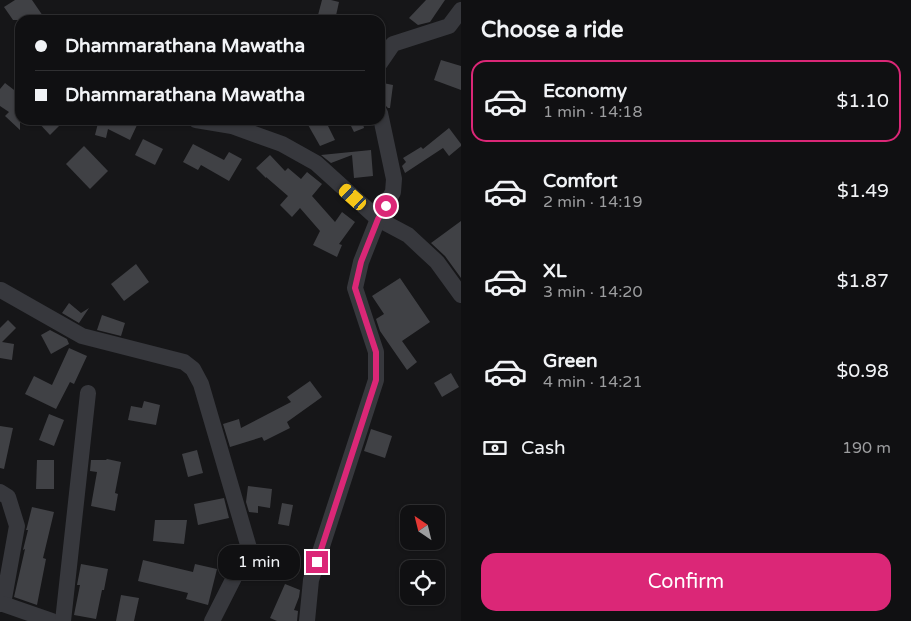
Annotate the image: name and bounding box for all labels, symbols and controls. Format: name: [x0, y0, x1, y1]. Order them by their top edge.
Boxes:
text: Choose a ride: [481, 17, 624, 43]
text: Dhammarathana Mawatha: [65, 35, 305, 57]
icon: car: [483, 79, 528, 124]
text: Economy: [543, 80, 627, 102]
text: Dhammarathana Mawatha: [65, 84, 305, 106]
text: $1.10: [837, 90, 889, 112]
text: 1 min · 14:18: [543, 102, 642, 122]
icon: car: [483, 169, 528, 214]
text: Comfort: [543, 170, 617, 192]
text: $1.49: [837, 180, 889, 202]
car: [336, 181, 369, 213]
text: 2 min · 14:19: [543, 192, 642, 212]
route start: [375, 195, 397, 217]
icon: car: [483, 259, 528, 304]
text: XL: [543, 260, 567, 282]
text: $1.87: [837, 270, 889, 292]
text: 3 min · 14:20: [543, 282, 642, 302]
icon: car: [483, 349, 528, 394]
text: Green: [543, 350, 597, 372]
text: $0.98: [837, 360, 889, 382]
text: 4 min · 14:21: [543, 372, 642, 392]
icon: cash: [481, 434, 509, 462]
text: Cash: [521, 437, 566, 459]
text: 190 m: [842, 438, 891, 458]
north arrow: [400, 505, 445, 550]
map controls: [400, 505, 445, 605]
callout: 1 min: [217, 544, 300, 580]
route end: [306, 551, 328, 573]
text: 1 min: [238, 552, 280, 572]
button: Confirm: [481, 553, 891, 611]
button: locate: [400, 560, 445, 605]

